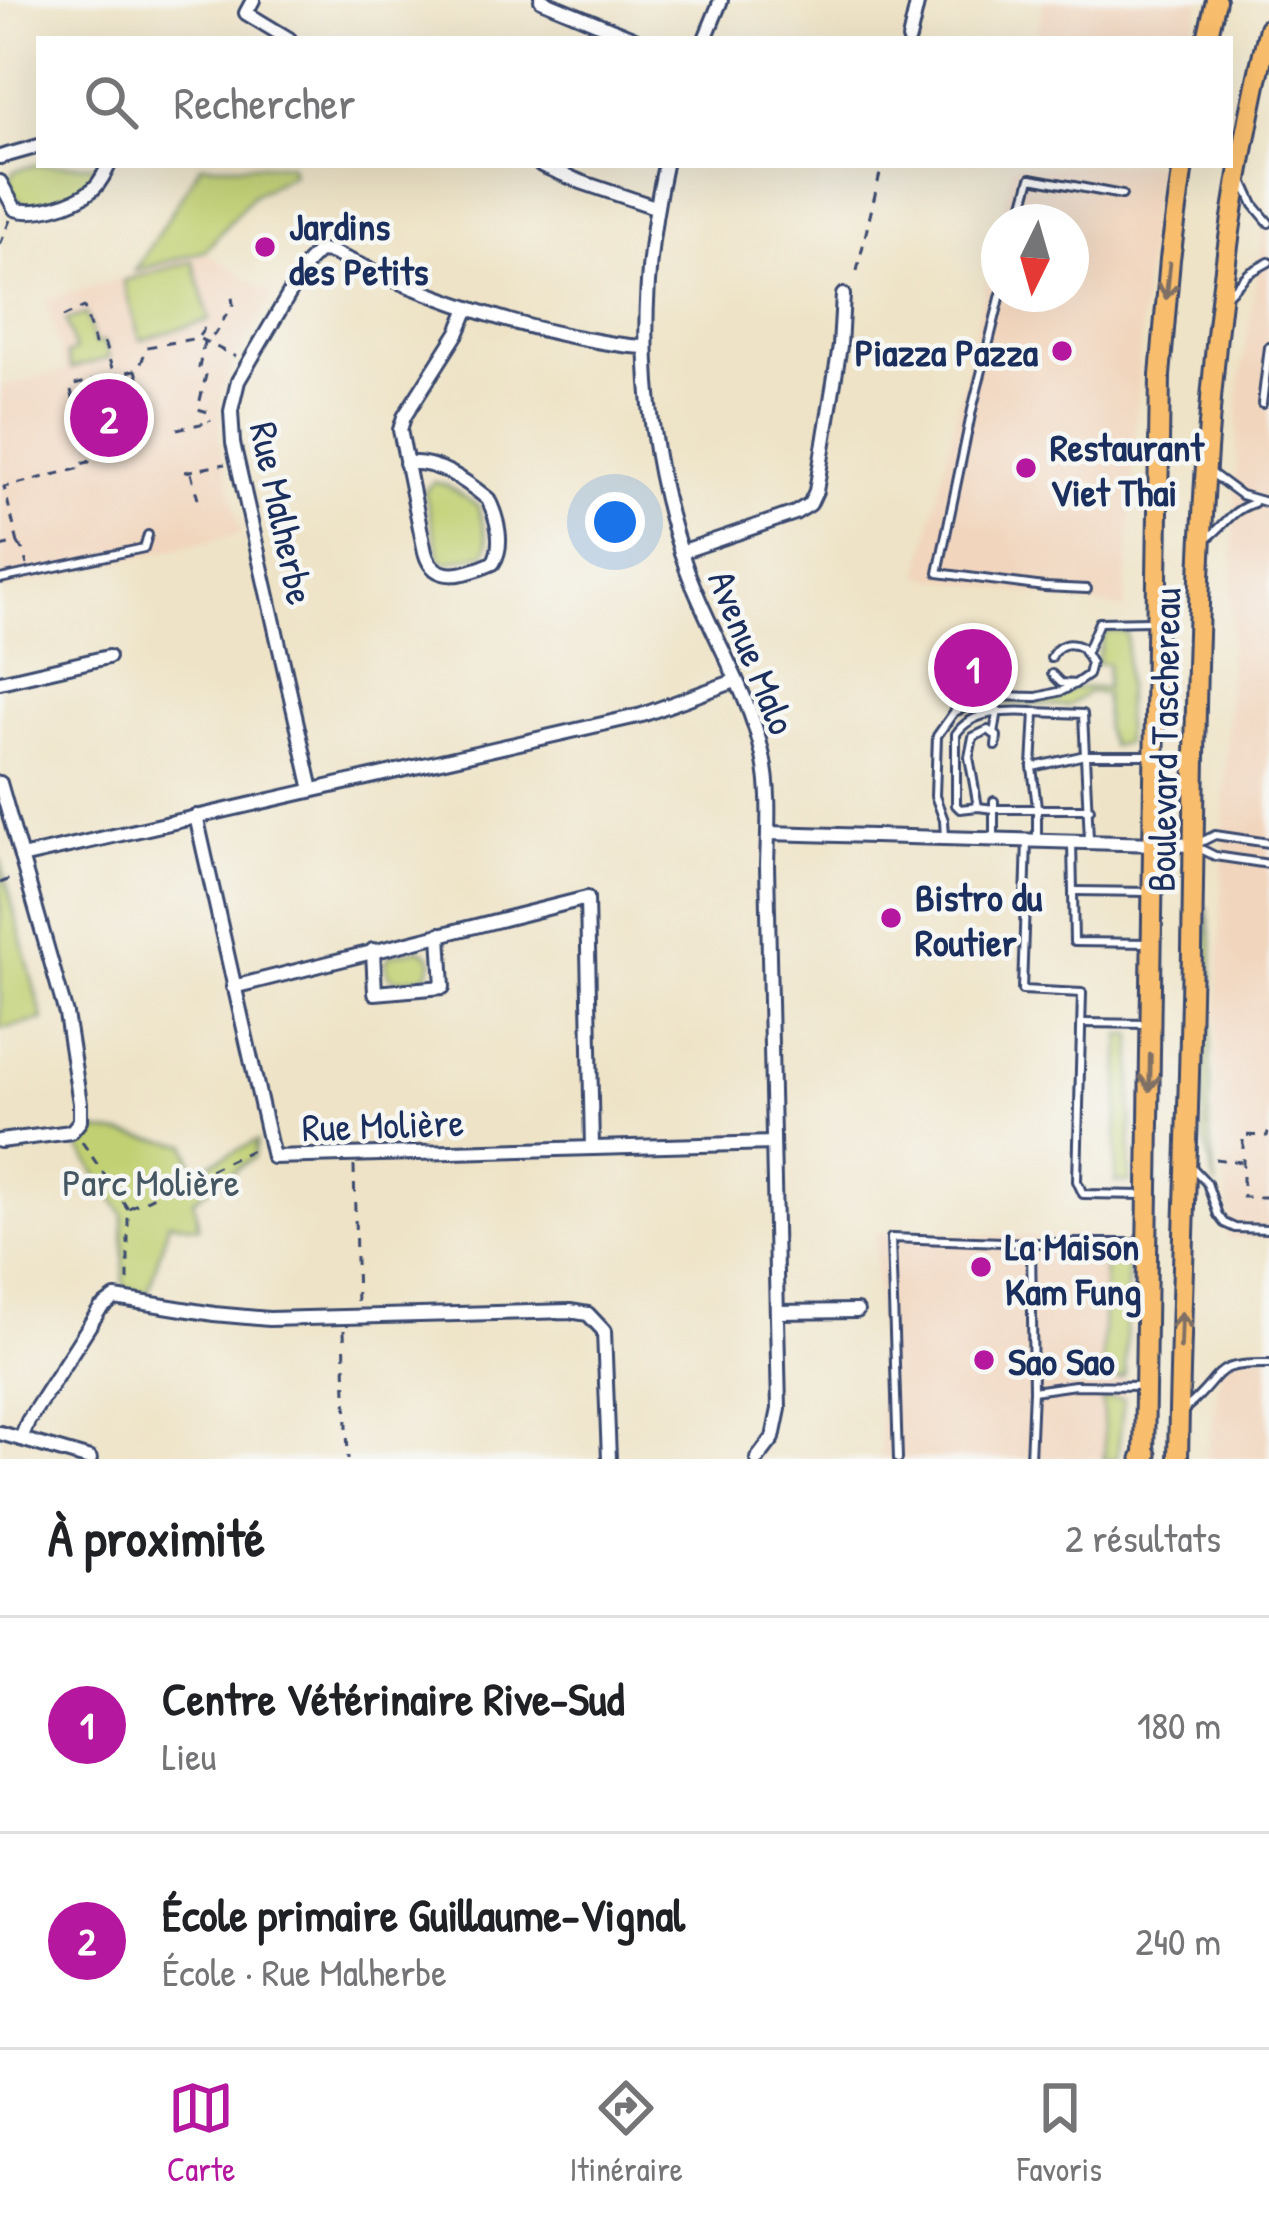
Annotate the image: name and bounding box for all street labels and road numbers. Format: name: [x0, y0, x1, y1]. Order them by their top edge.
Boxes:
street label: Rue Malherbe: [238, 417, 328, 609]
street label: Avenue Malo: [696, 562, 810, 742]
street label: Boulevard Taschereau: [1134, 588, 1192, 892]
street label: Rue Molière: [301, 1095, 465, 1153]

